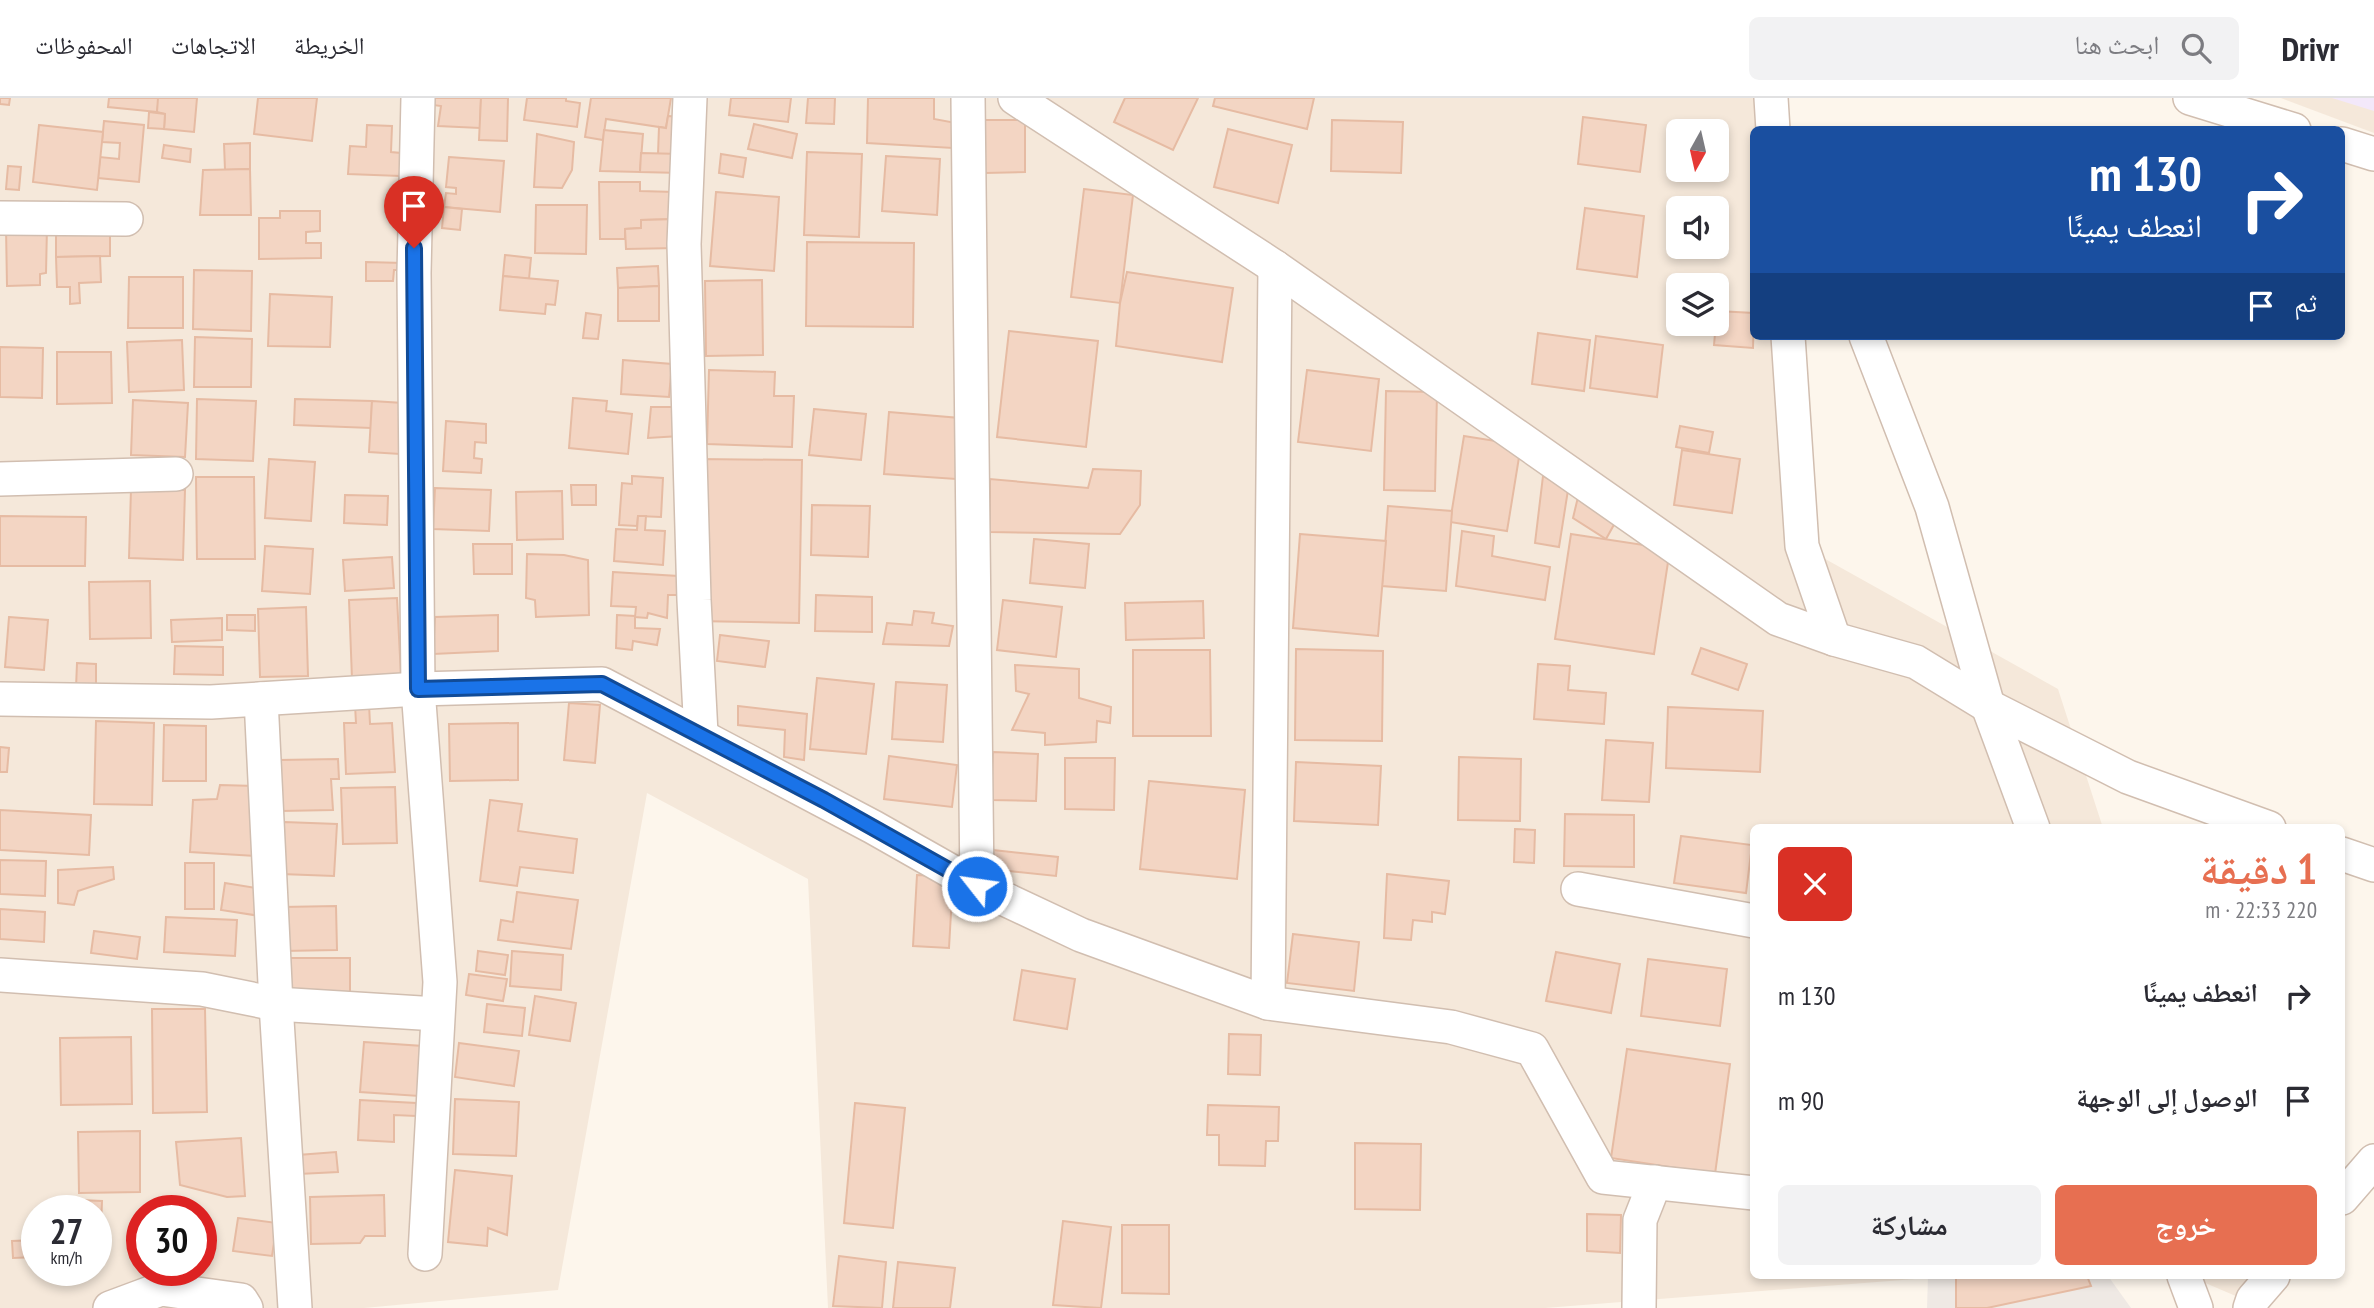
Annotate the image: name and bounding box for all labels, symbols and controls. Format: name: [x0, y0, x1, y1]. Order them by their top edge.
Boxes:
search box: [1749, 17, 2239, 80]
text: Drivr: [2281, 27, 2339, 70]
text: ابحث هنا: [2075, 28, 2159, 61]
icon: search: [2177, 29, 2215, 67]
text: المحفوظات: [35, 30, 133, 61]
text: الاتجاهات: [171, 30, 256, 61]
text: الخريطة: [294, 30, 365, 61]
north arrow: [1666, 119, 1729, 182]
map controls: [1666, 119, 1729, 336]
text: 130 m: [2089, 141, 2202, 205]
icon: right: [2226, 154, 2317, 245]
pin: [384, 176, 444, 248]
icon: arrive: [395, 187, 433, 225]
button: sound: [1666, 196, 1729, 259]
text: انعطف يمينًا: [2066, 204, 2202, 246]
button: layers: [1666, 273, 1729, 336]
text: ثم: [2294, 286, 2317, 319]
icon: arrive: [2242, 287, 2280, 325]
text: 1 دقيقة: [2200, 841, 2317, 896]
button: close: [1778, 847, 1852, 921]
position arrow: [940, 849, 1014, 923]
text: 220 m · 22:33: [2205, 895, 2317, 924]
text: انعطف يمينًا: [2142, 976, 2258, 1009]
icon: right: [2279, 977, 2317, 1015]
text: 130 m: [1778, 979, 1836, 1012]
text: الوصول إلى الوجهة: [2076, 1081, 2258, 1114]
icon: arrive: [2279, 1082, 2317, 1120]
text: 90 m: [1778, 1084, 1824, 1117]
button: مشاركة: [1778, 1185, 2041, 1265]
button: خروج: [2055, 1185, 2317, 1265]
speed limit sign: 30: [126, 1195, 217, 1286]
text: 27: [50, 1208, 83, 1254]
text: km/h: [51, 1246, 82, 1269]

